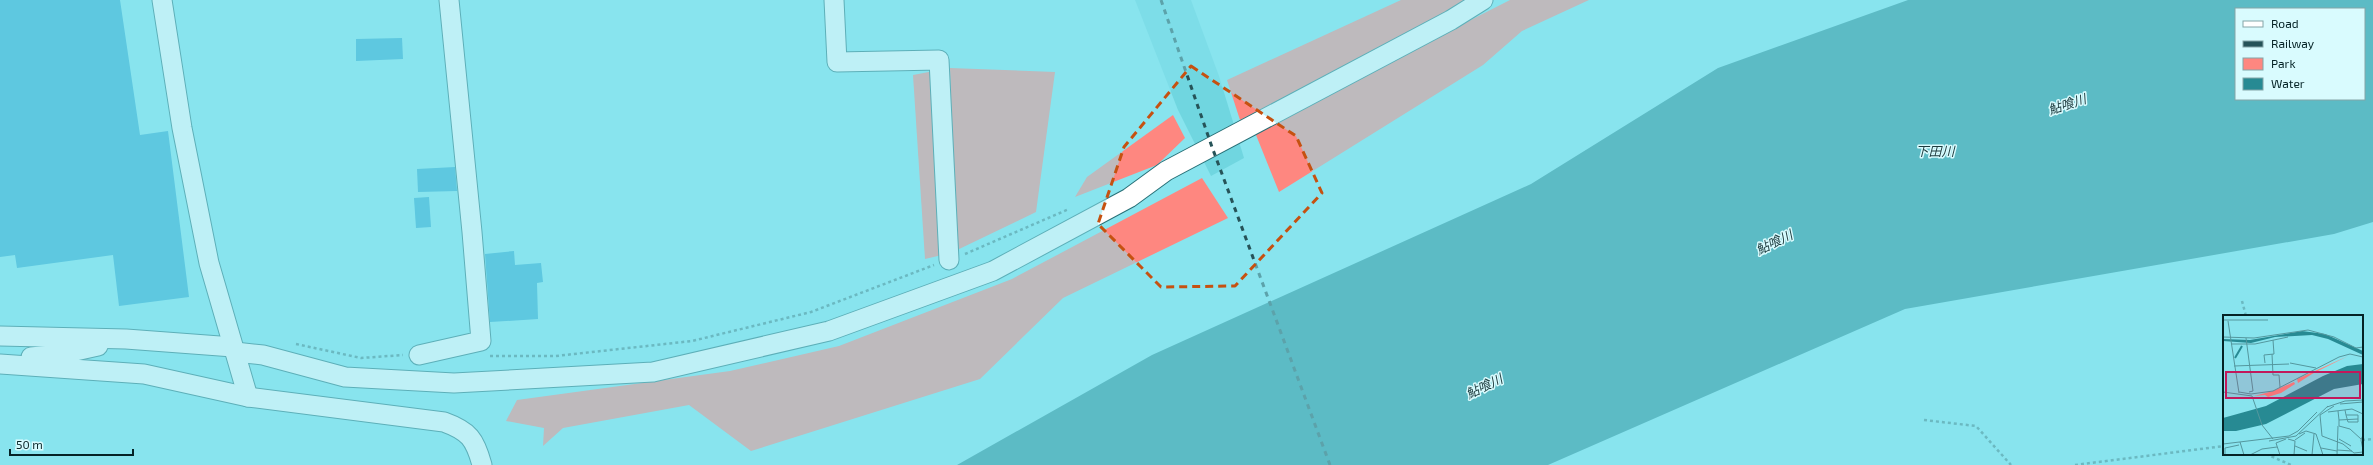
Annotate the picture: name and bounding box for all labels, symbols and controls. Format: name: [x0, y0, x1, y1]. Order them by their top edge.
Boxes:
legend: [2235, 8, 2365, 100]
text: Road: [2271, 16, 2299, 30]
text: Railway: [2271, 36, 2315, 50]
text: Park: [2271, 56, 2296, 70]
text: Water: [2271, 76, 2305, 90]
water label: 鮎喰川: [2046, 90, 2090, 118]
water label: 下田川: [1915, 143, 1956, 159]
water label: 鮎喰川: [1753, 225, 1797, 258]
inset map: [2223, 315, 2363, 455]
water label: 鮎喰川: [1463, 369, 1507, 402]
scale bar: [10, 431, 133, 457]
text: 50 m: [16, 437, 43, 451]

